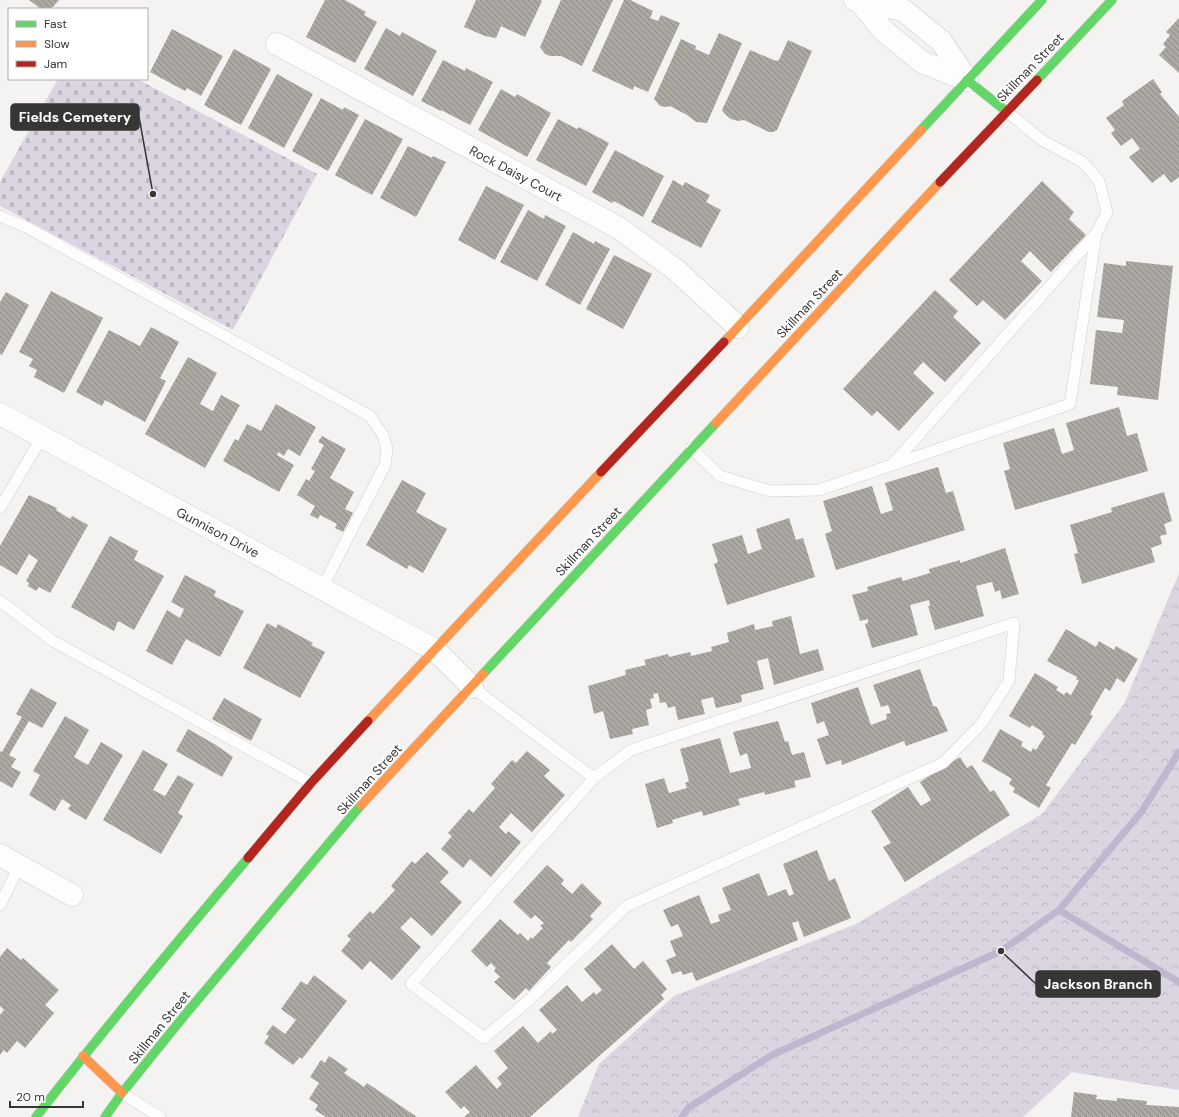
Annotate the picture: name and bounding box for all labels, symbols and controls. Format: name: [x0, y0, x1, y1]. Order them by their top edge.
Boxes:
legend: [8, 8, 148, 80]
text: Fast: [44, 16, 67, 32]
street label: Skillman Street: [993, 29, 1068, 105]
text: Slow: [44, 36, 70, 52]
text: Jam: [44, 56, 67, 72]
callout: Fields Cemetery: [11, 104, 139, 130]
text: Fields Cemetery: [19, 108, 132, 126]
street label: Rock Daisy Court: [466, 142, 565, 205]
street label: Skillman Street: [773, 265, 846, 342]
street label: Skillman Street: [552, 503, 625, 580]
street label: Gunnison Drive: [173, 504, 262, 561]
street label: Skillman Street: [333, 740, 406, 818]
callout: Jackson Branch: [1036, 971, 1160, 997]
text: Jackson Branch: [1044, 975, 1152, 993]
street label: Skillman Street: [125, 987, 194, 1067]
scale bar: [10, 1083, 83, 1109]
text: 20 m: [16, 1089, 45, 1105]

